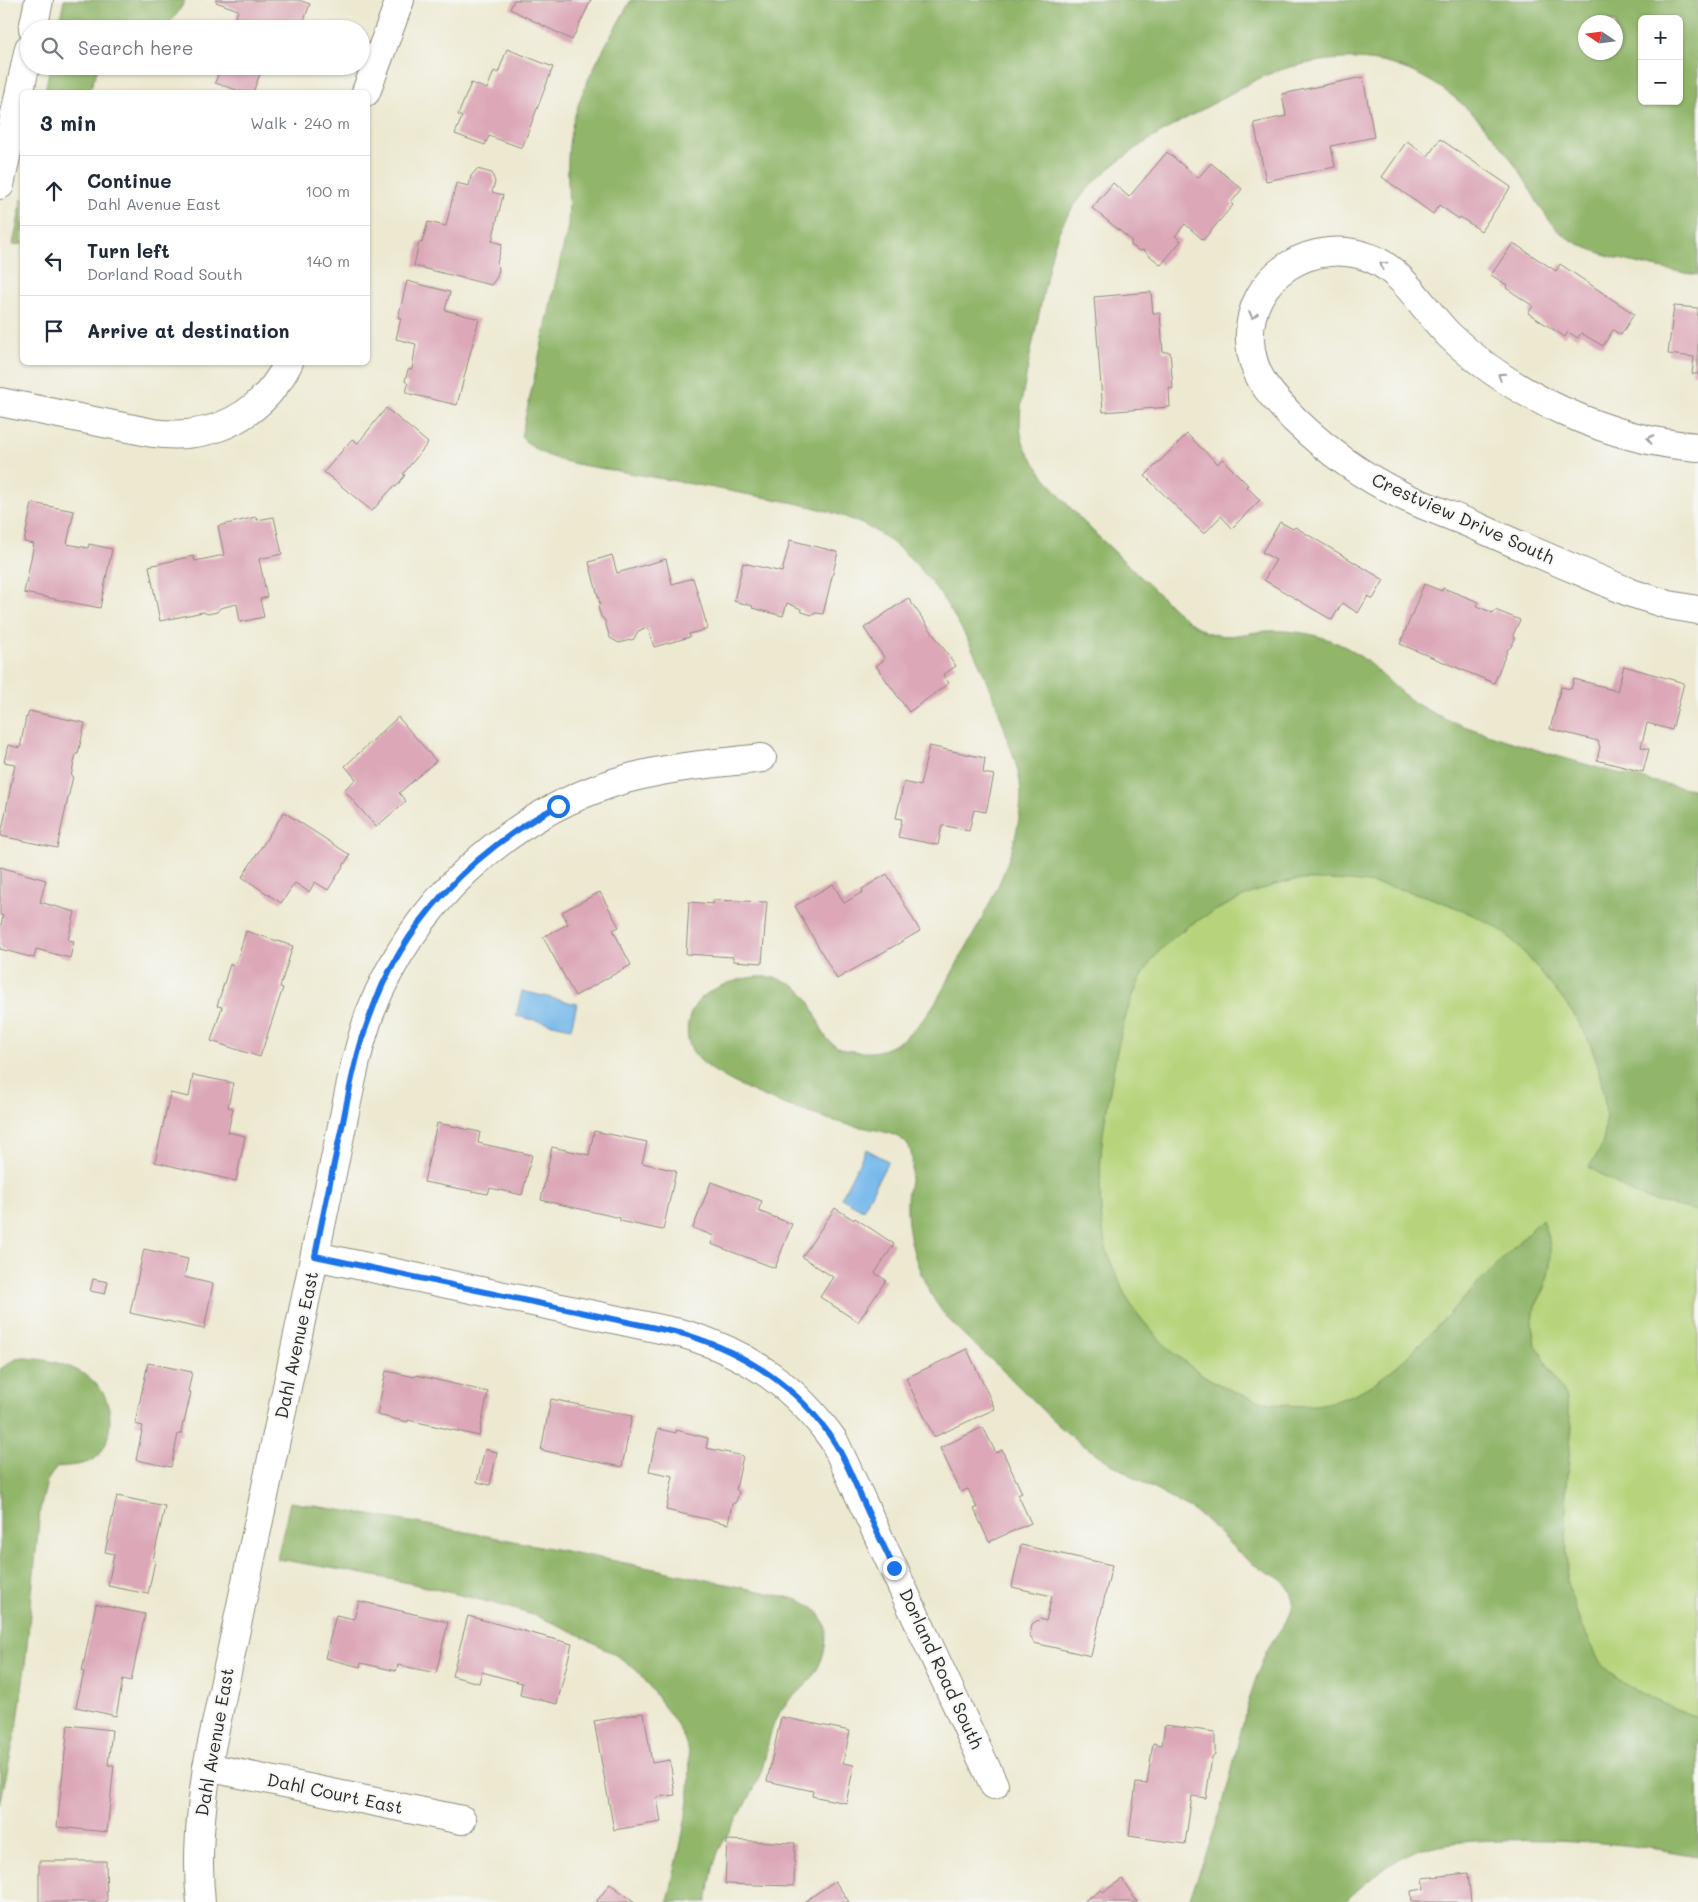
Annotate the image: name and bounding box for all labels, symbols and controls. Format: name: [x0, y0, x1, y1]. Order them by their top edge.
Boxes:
north arrow: [1578, 15, 1623, 60]
map controls: [1638, 15, 1683, 105]
button: +: [1638, 15, 1683, 60]
search box: [20, 20, 370, 75]
icon: search: [38, 34, 66, 62]
text: Search here: [78, 35, 194, 60]
button: −: [1638, 60, 1683, 105]
text: 3 min: [40, 109, 96, 136]
text: Walk · 240 m: [250, 112, 350, 133]
text: Continue: [87, 168, 172, 193]
icon: ahead: [40, 177, 68, 205]
text: 100 m: [305, 180, 350, 201]
text: Dahl Avenue East: [87, 193, 221, 214]
text: Turn left: [87, 238, 170, 263]
icon: left: [40, 247, 68, 275]
text: 140 m: [306, 250, 350, 271]
one-way arrow: [1380, 262, 1389, 272]
text: Dorland Road South: [87, 263, 242, 284]
one-way arrow: [1249, 310, 1259, 318]
icon: arrive: [40, 317, 68, 345]
text: Arrive at destination: [87, 318, 290, 343]
one-way arrow: [1498, 373, 1507, 382]
one-way arrow: [1645, 434, 1654, 445]
street label: Crestview Drive South: [1368, 467, 1559, 569]
route start: [547, 795, 570, 818]
street label: Dahl Avenue East: [269, 1269, 323, 1421]
route end: [883, 1557, 906, 1580]
street label: Dorland Road South: [894, 1585, 990, 1753]
street label: Dahl Avenue East: [189, 1666, 239, 1818]
street label: Dahl Court East: [265, 1767, 405, 1819]

